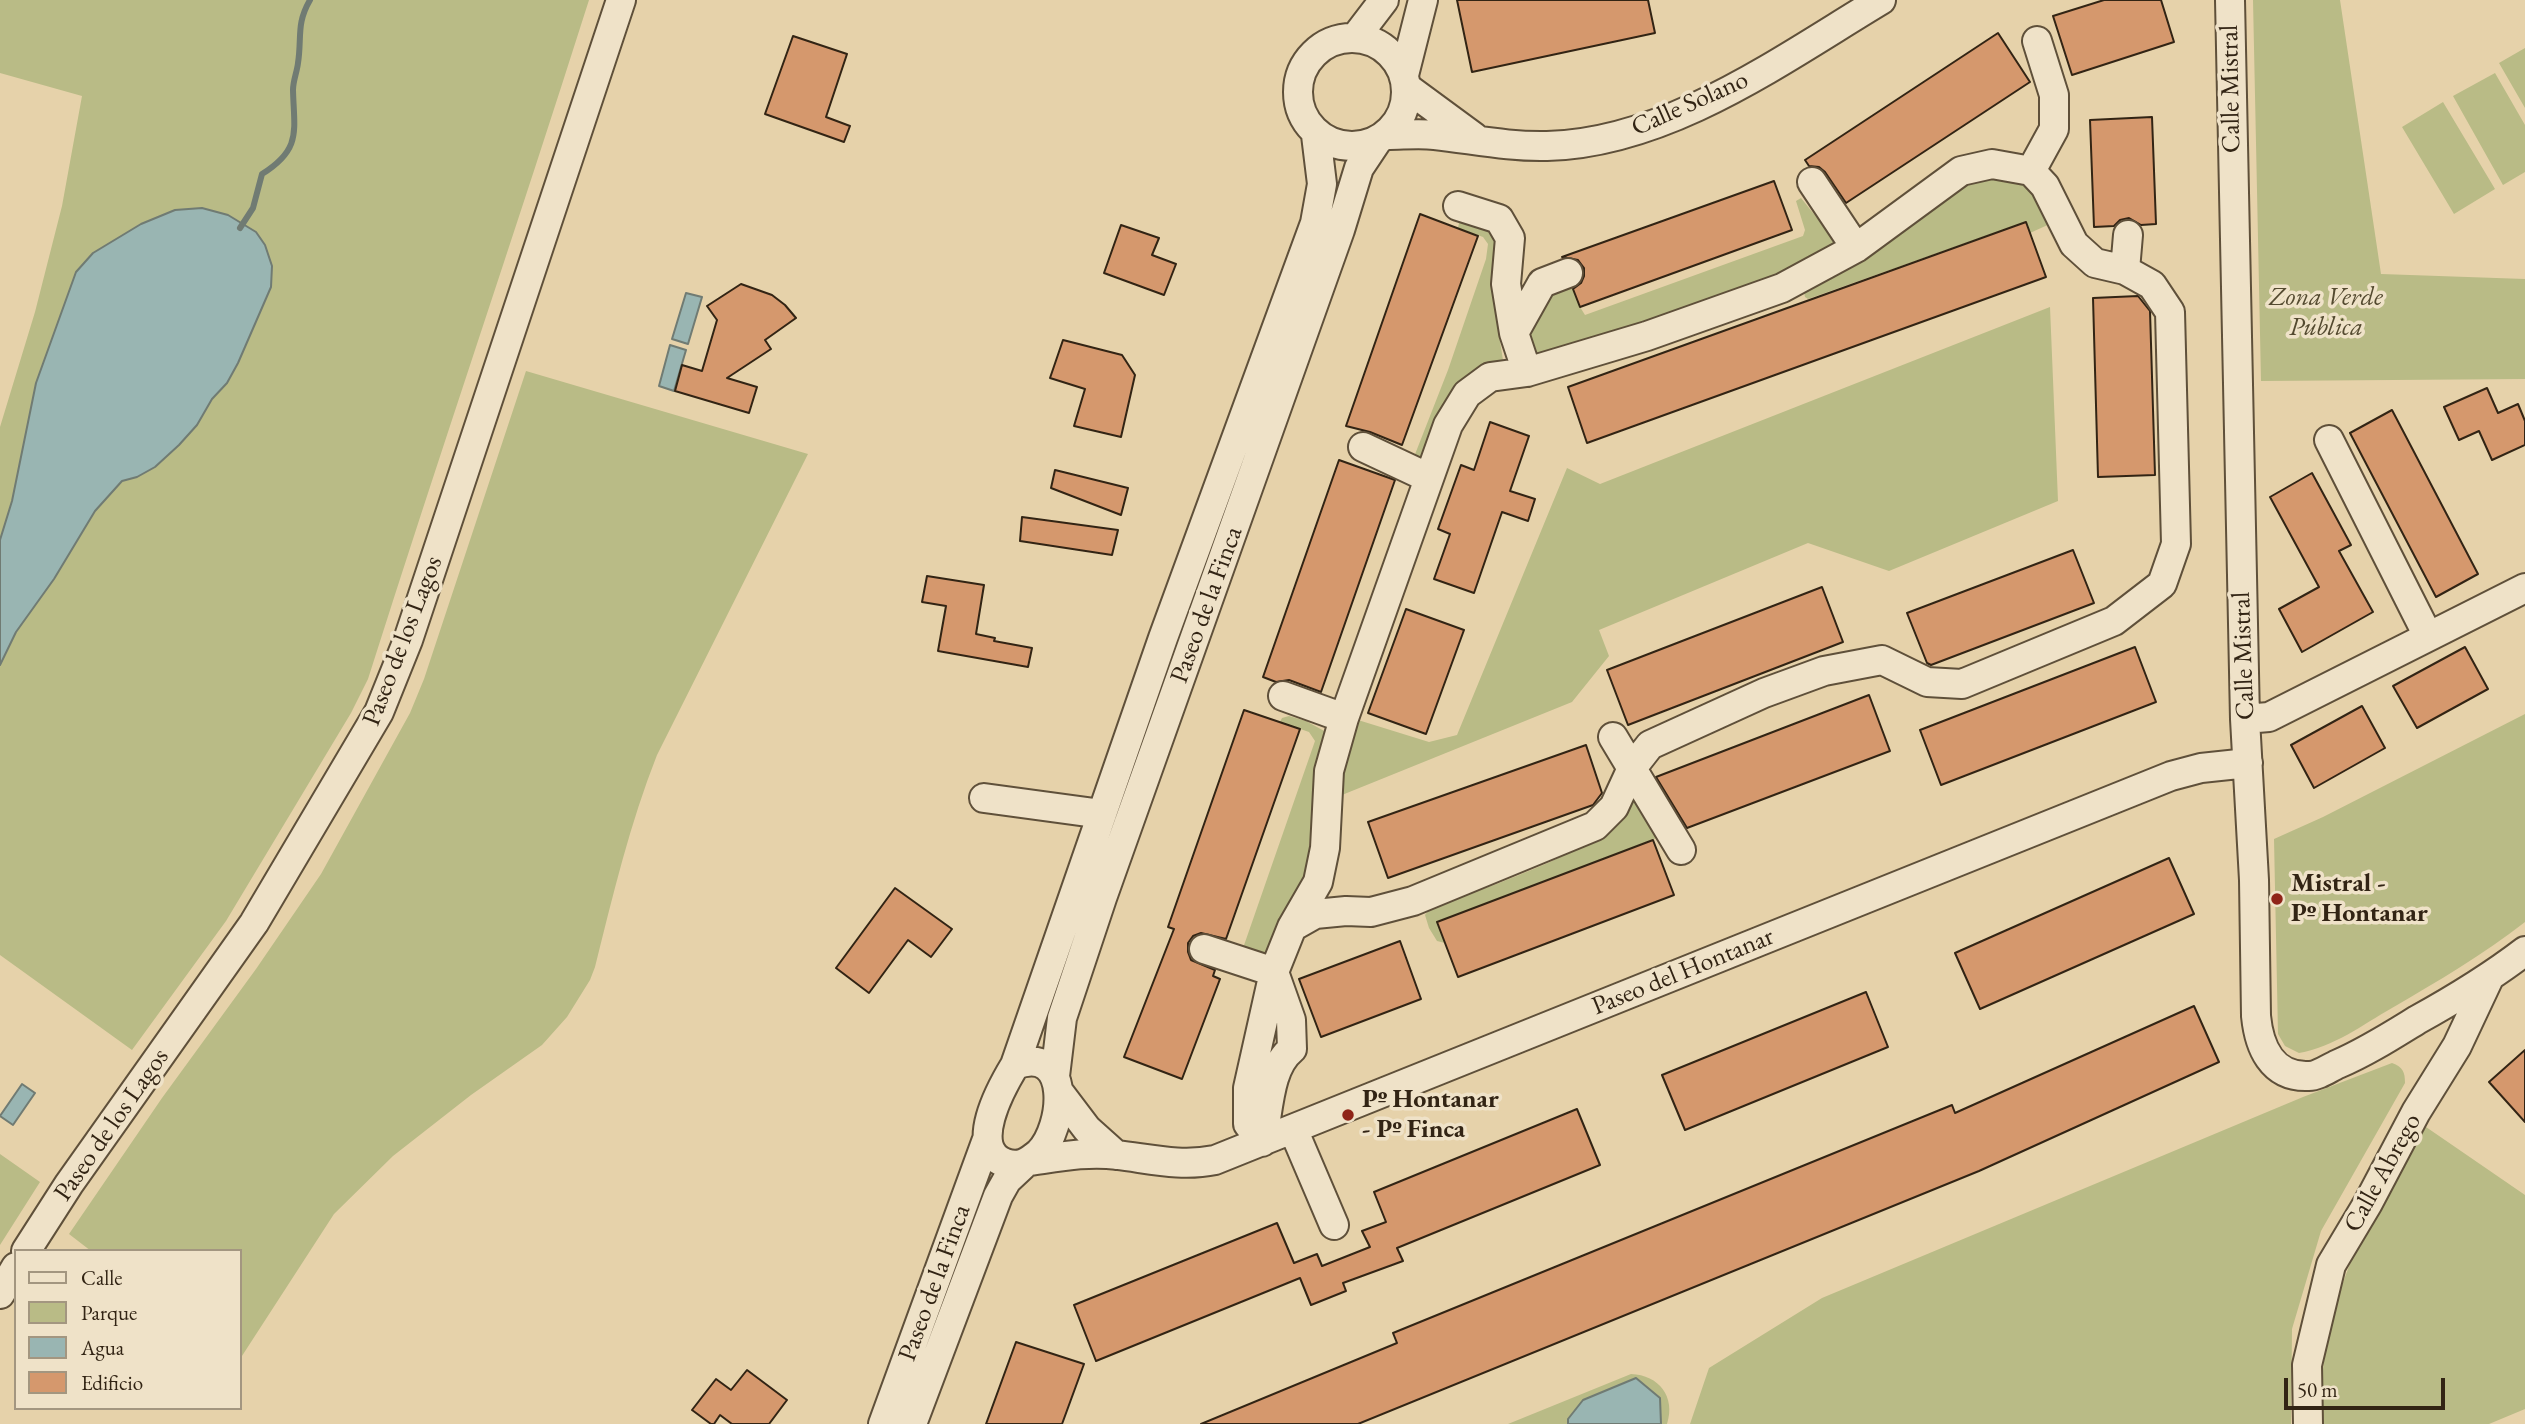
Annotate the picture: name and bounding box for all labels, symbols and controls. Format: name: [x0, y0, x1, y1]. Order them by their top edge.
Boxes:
street label: Calle Mistral: [2214, 25, 2248, 153]
street label: Calle Solano: [1627, 64, 1753, 144]
park label: Zona Verde Pública: [2269, 282, 2383, 344]
street label: Paseo de la Finca: [1164, 523, 1250, 687]
street label: Paseo de los Lagos: [356, 552, 450, 730]
street label: Calle Mistral: [2226, 591, 2262, 721]
place label: Mistral - Pº Hontanar: [2291, 868, 2428, 930]
marker: Mistral - Pº Hontanar: [2269, 891, 2285, 907]
street label: Paseo del Hontanar: [1587, 921, 1779, 1023]
street label: Paseo de los Lagos: [48, 1043, 176, 1207]
place label: Pº Hontanar - Pº Finca: [1362, 1084, 1499, 1146]
marker: Pº Hontanar - Pº Finca: [1340, 1107, 1356, 1123]
street label: Calle Abrego: [2338, 1108, 2428, 1238]
street label: Paseo de la Finca: [892, 1201, 978, 1365]
legend: [14, 1249, 242, 1410]
text: Calle: [81, 1264, 123, 1291]
text: Parque: [81, 1299, 137, 1326]
text: Agua: [81, 1334, 124, 1361]
scale bar: [2287, 1364, 2448, 1408]
text: Edificio: [81, 1369, 143, 1396]
text: 50 m: [2297, 1376, 2338, 1403]

